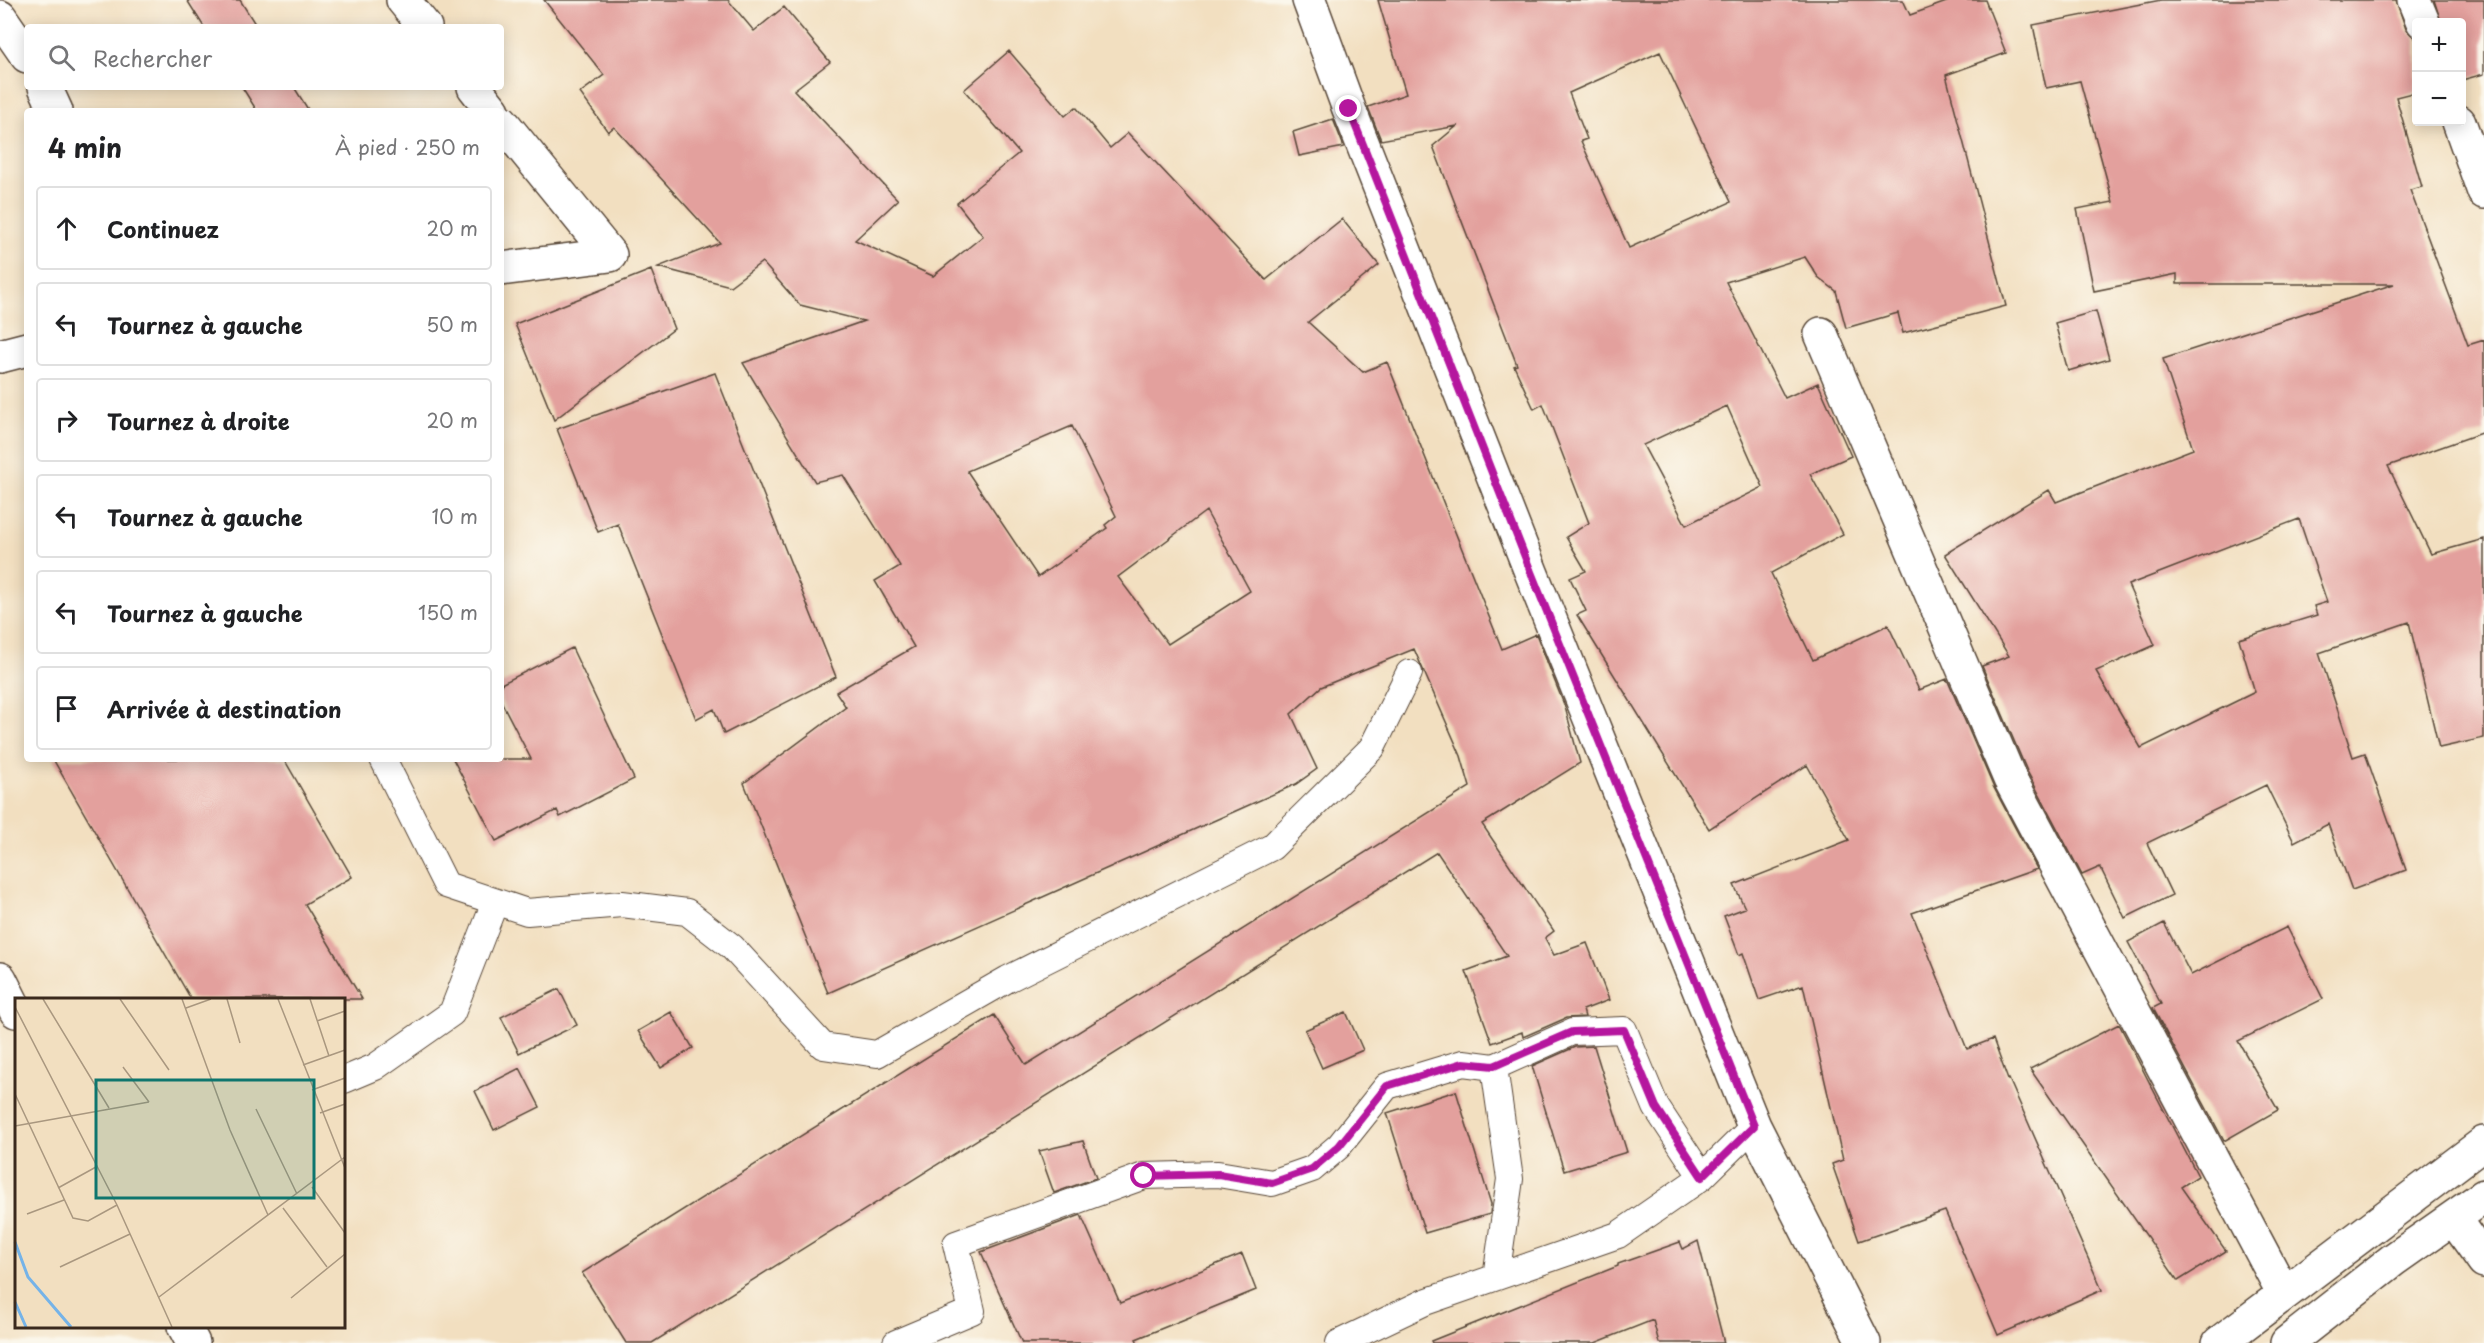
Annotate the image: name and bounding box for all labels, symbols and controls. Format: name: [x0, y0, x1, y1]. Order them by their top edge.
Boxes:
map controls: [2412, 18, 2466, 126]
button: +: [2412, 18, 2466, 72]
search box: [24, 24, 504, 90]
icon: search: [45, 41, 78, 74]
text: Rechercher: [93, 41, 212, 74]
button: −: [2412, 72, 2466, 126]
route end: [1335, 95, 1361, 121]
text: 4 min: [48, 128, 122, 167]
text: À pied · 250 m: [335, 132, 480, 162]
icon: ahead: [50, 212, 83, 245]
text: Continuez: [107, 212, 219, 245]
text: 20 m: [426, 213, 478, 243]
icon: left: [50, 308, 83, 341]
text: Tournez à gauche: [107, 308, 303, 341]
text: 50 m: [426, 309, 478, 339]
icon: right: [50, 404, 83, 437]
text: Tournez à droite: [107, 404, 290, 437]
text: 20 m: [426, 405, 478, 435]
icon: left: [50, 500, 83, 533]
text: Tournez à gauche: [107, 500, 303, 533]
text: 10 m: [431, 501, 478, 531]
icon: left: [50, 596, 83, 629]
text: Tournez à gauche: [107, 596, 303, 629]
text: 150 m: [418, 597, 478, 627]
icon: arrive: [50, 692, 83, 725]
text: Arrivée à destination: [107, 692, 341, 725]
inset map: [15, 998, 345, 1328]
route start: [1130, 1162, 1156, 1188]

